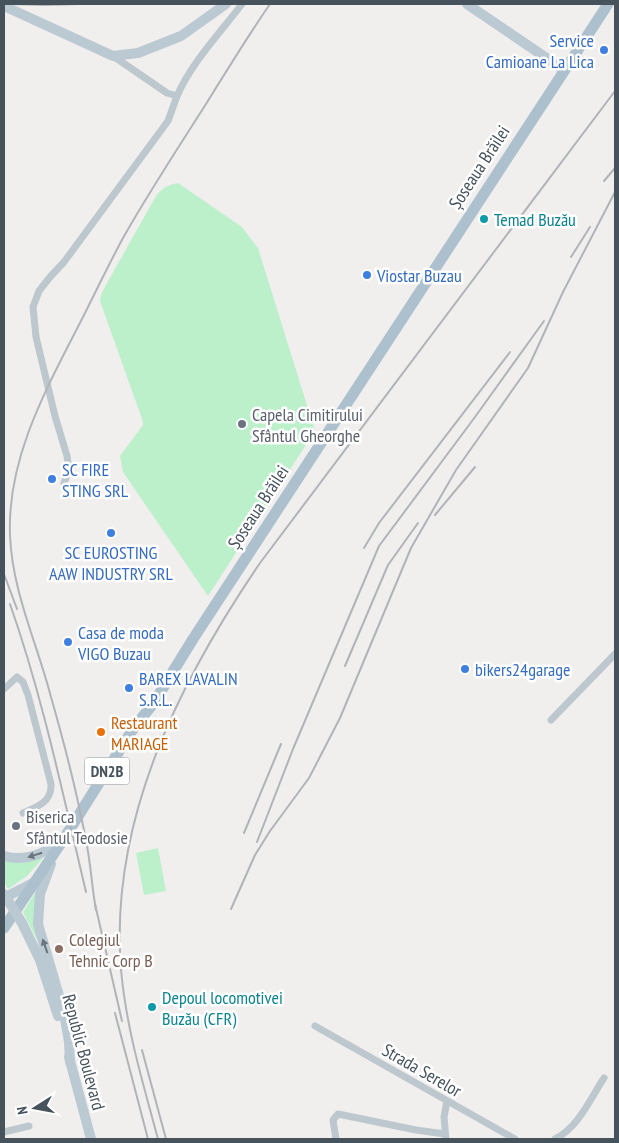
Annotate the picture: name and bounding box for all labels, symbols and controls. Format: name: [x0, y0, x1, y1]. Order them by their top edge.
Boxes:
place label: Service Camioane La Lica: [486, 29, 594, 73]
marker: Service Camioane La Lica: [598, 44, 610, 56]
street label: Șoseaua Brăilei: [443, 121, 515, 213]
place label: Temad Buzău: [494, 208, 576, 231]
marker: Temad Buzău: [478, 213, 490, 225]
place label: Viostar Buzau: [376, 264, 462, 287]
marker: Viostar Buzau: [361, 269, 373, 281]
place label: Capela Cimitirului Sfântul Gheorghe: [252, 403, 363, 447]
marker: Capela Cimitirului Sfântul Gheorghe: [236, 418, 248, 430]
place label: SC FIRE STING SRL: [62, 458, 129, 502]
street label: Șoseaua Brăilei: [222, 461, 294, 553]
marker: SC FIRE STING SRL: [46, 473, 58, 485]
marker: SC EUROSTING AAW INDUSTRY SRL: [105, 527, 117, 539]
place label: SC EUROSTING AAW INDUSTRY SRL: [49, 541, 173, 585]
place label: Casa de moda VIGO Buzau: [77, 621, 164, 665]
marker: Casa de moda VIGO Buzau: [62, 636, 74, 648]
place label: bikers24garage: [475, 658, 571, 681]
marker: bikers24garage: [459, 663, 471, 675]
place label: BAREX LAVALIN S.R.L.: [139, 667, 238, 711]
marker: BAREX LAVALIN S.R.L.: [123, 682, 135, 694]
place label: Restaurant MARIAGE: [111, 711, 177, 755]
marker: Restaurant MARIAGE: [95, 726, 107, 738]
road number: DN2B: [84, 758, 130, 784]
place label: Biserica Sfântul Teodosie: [26, 805, 128, 849]
marker: Biserica Sfântul Teodosie: [10, 820, 22, 832]
one-way arrow: [28, 852, 43, 860]
place label: Colegiul Tehnic Corp B: [69, 928, 153, 972]
one-way arrow: [41, 939, 48, 954]
marker: Colegiul Tehnic Corp B: [53, 943, 65, 955]
place label: Depoul locomotivei Buzău (CFR): [162, 986, 283, 1030]
street label: Republic Boulevard: [57, 991, 111, 1113]
marker: Depoul locomotivei Buzău (CFR): [146, 1001, 158, 1013]
street label: Strada Serelor: [378, 1038, 466, 1102]
north arrow: [10, 1083, 60, 1133]
text: N: [13, 1105, 32, 1116]

